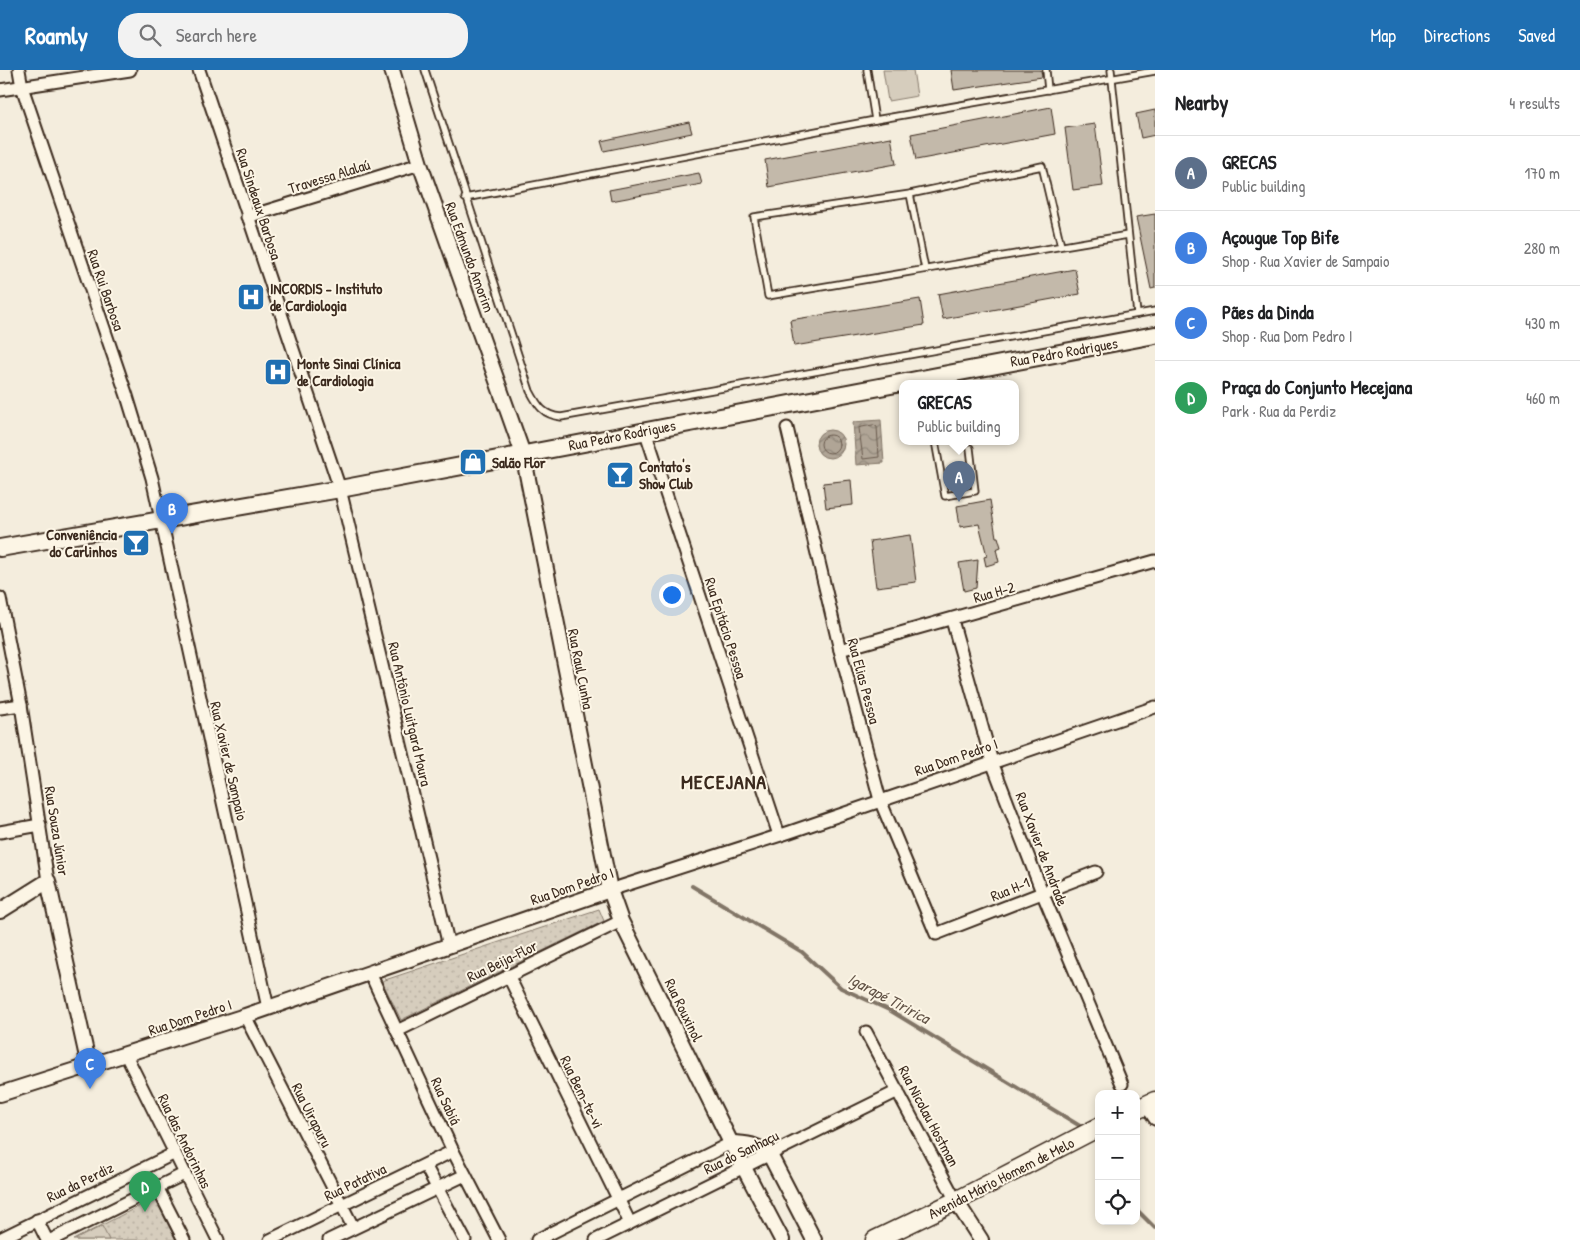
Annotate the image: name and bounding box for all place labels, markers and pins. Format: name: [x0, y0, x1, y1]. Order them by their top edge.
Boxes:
place label: INCORDIS - Instituto de Cardiologia: [270, 278, 382, 317]
hospital icon: INCORDIS - Instituto de Cardiologia: [236, 282, 266, 312]
place label: Monte Sinai Clínica de Cardiologia: [297, 353, 401, 392]
hospital icon: Monte Sinai Clínica de Cardiologia: [263, 357, 293, 387]
shop icon: Salão Flor: [458, 447, 488, 477]
place label: Salão Flor: [492, 452, 546, 473]
place label: Contato's Show Club: [639, 456, 693, 494]
bar icon: Contato's Show Club: [605, 460, 635, 490]
pin: A: [943, 461, 975, 502]
pin: B: [156, 493, 188, 534]
place label: Conveniência do Carlinhos: [46, 524, 117, 562]
bar icon: Conveniência do Carlinhos: [121, 528, 151, 558]
pin: C: [74, 1048, 106, 1089]
pin: D: [129, 1171, 161, 1212]

